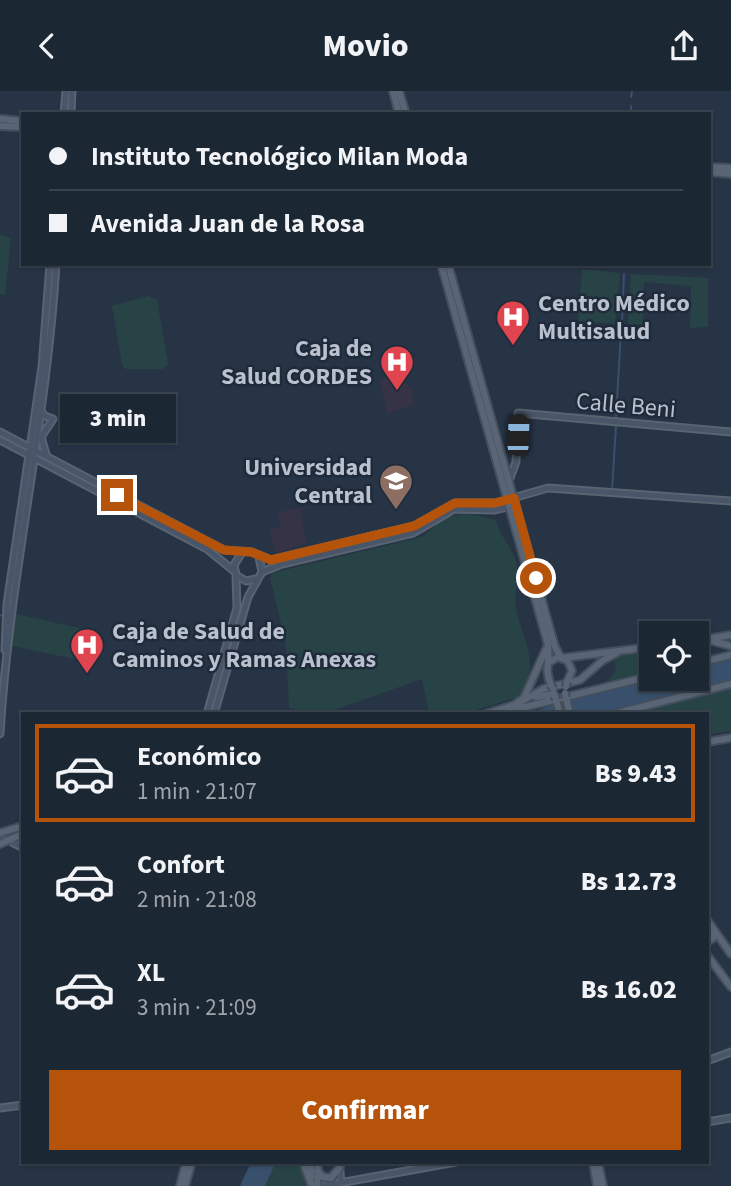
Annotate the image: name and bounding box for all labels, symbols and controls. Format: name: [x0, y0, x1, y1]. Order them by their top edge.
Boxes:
text: Movio: [322, 23, 409, 69]
icon: back: [28, 27, 66, 65]
icon: share: [665, 27, 703, 65]
text: Instituto Tecnológico Milan Moda: [91, 138, 468, 175]
text: Avenida Juan de la Rosa: [91, 205, 365, 242]
place label: Centro Médico Multisalud: [538, 286, 690, 349]
hospital icon: Centro Médico Multisalud: [494, 298, 532, 347]
place label: Caja de Salud CORDES: [221, 331, 372, 394]
hospital icon: Caja de Salud CORDES: [378, 343, 416, 392]
street label: Calle Beni: [575, 384, 677, 427]
callout: 3 min: [59, 393, 175, 443]
text: 3 min: [90, 402, 146, 435]
car: [507, 414, 530, 456]
place label: Universidad Central: [244, 450, 372, 513]
school or university icon: Universidad Central: [377, 462, 415, 511]
route end: [101, 479, 133, 511]
route start: [520, 562, 552, 594]
place label: Caja de Salud de Caminos y Ramas Anexas: [112, 614, 376, 677]
map controls: [639, 621, 709, 691]
button: locate: [639, 621, 709, 691]
hospital icon: Caja de Salud de Caminos y Ramas Anexas: [68, 626, 106, 675]
text: Económico: [137, 738, 262, 775]
icon: car: [53, 742, 116, 805]
text: Bs 9.43: [595, 755, 677, 792]
text: 1 min · 21:07: [137, 775, 257, 808]
text: Confort: [137, 846, 225, 883]
icon: car: [53, 850, 116, 913]
text: Bs 12.73: [581, 863, 677, 900]
text: 2 min · 21:08: [137, 883, 257, 916]
text: XL: [137, 954, 165, 991]
icon: car: [53, 958, 116, 1021]
text: Bs 16.02: [581, 971, 677, 1008]
text: 3 min · 21:09: [137, 991, 257, 1024]
button: Confirmar: [49, 1070, 681, 1150]

